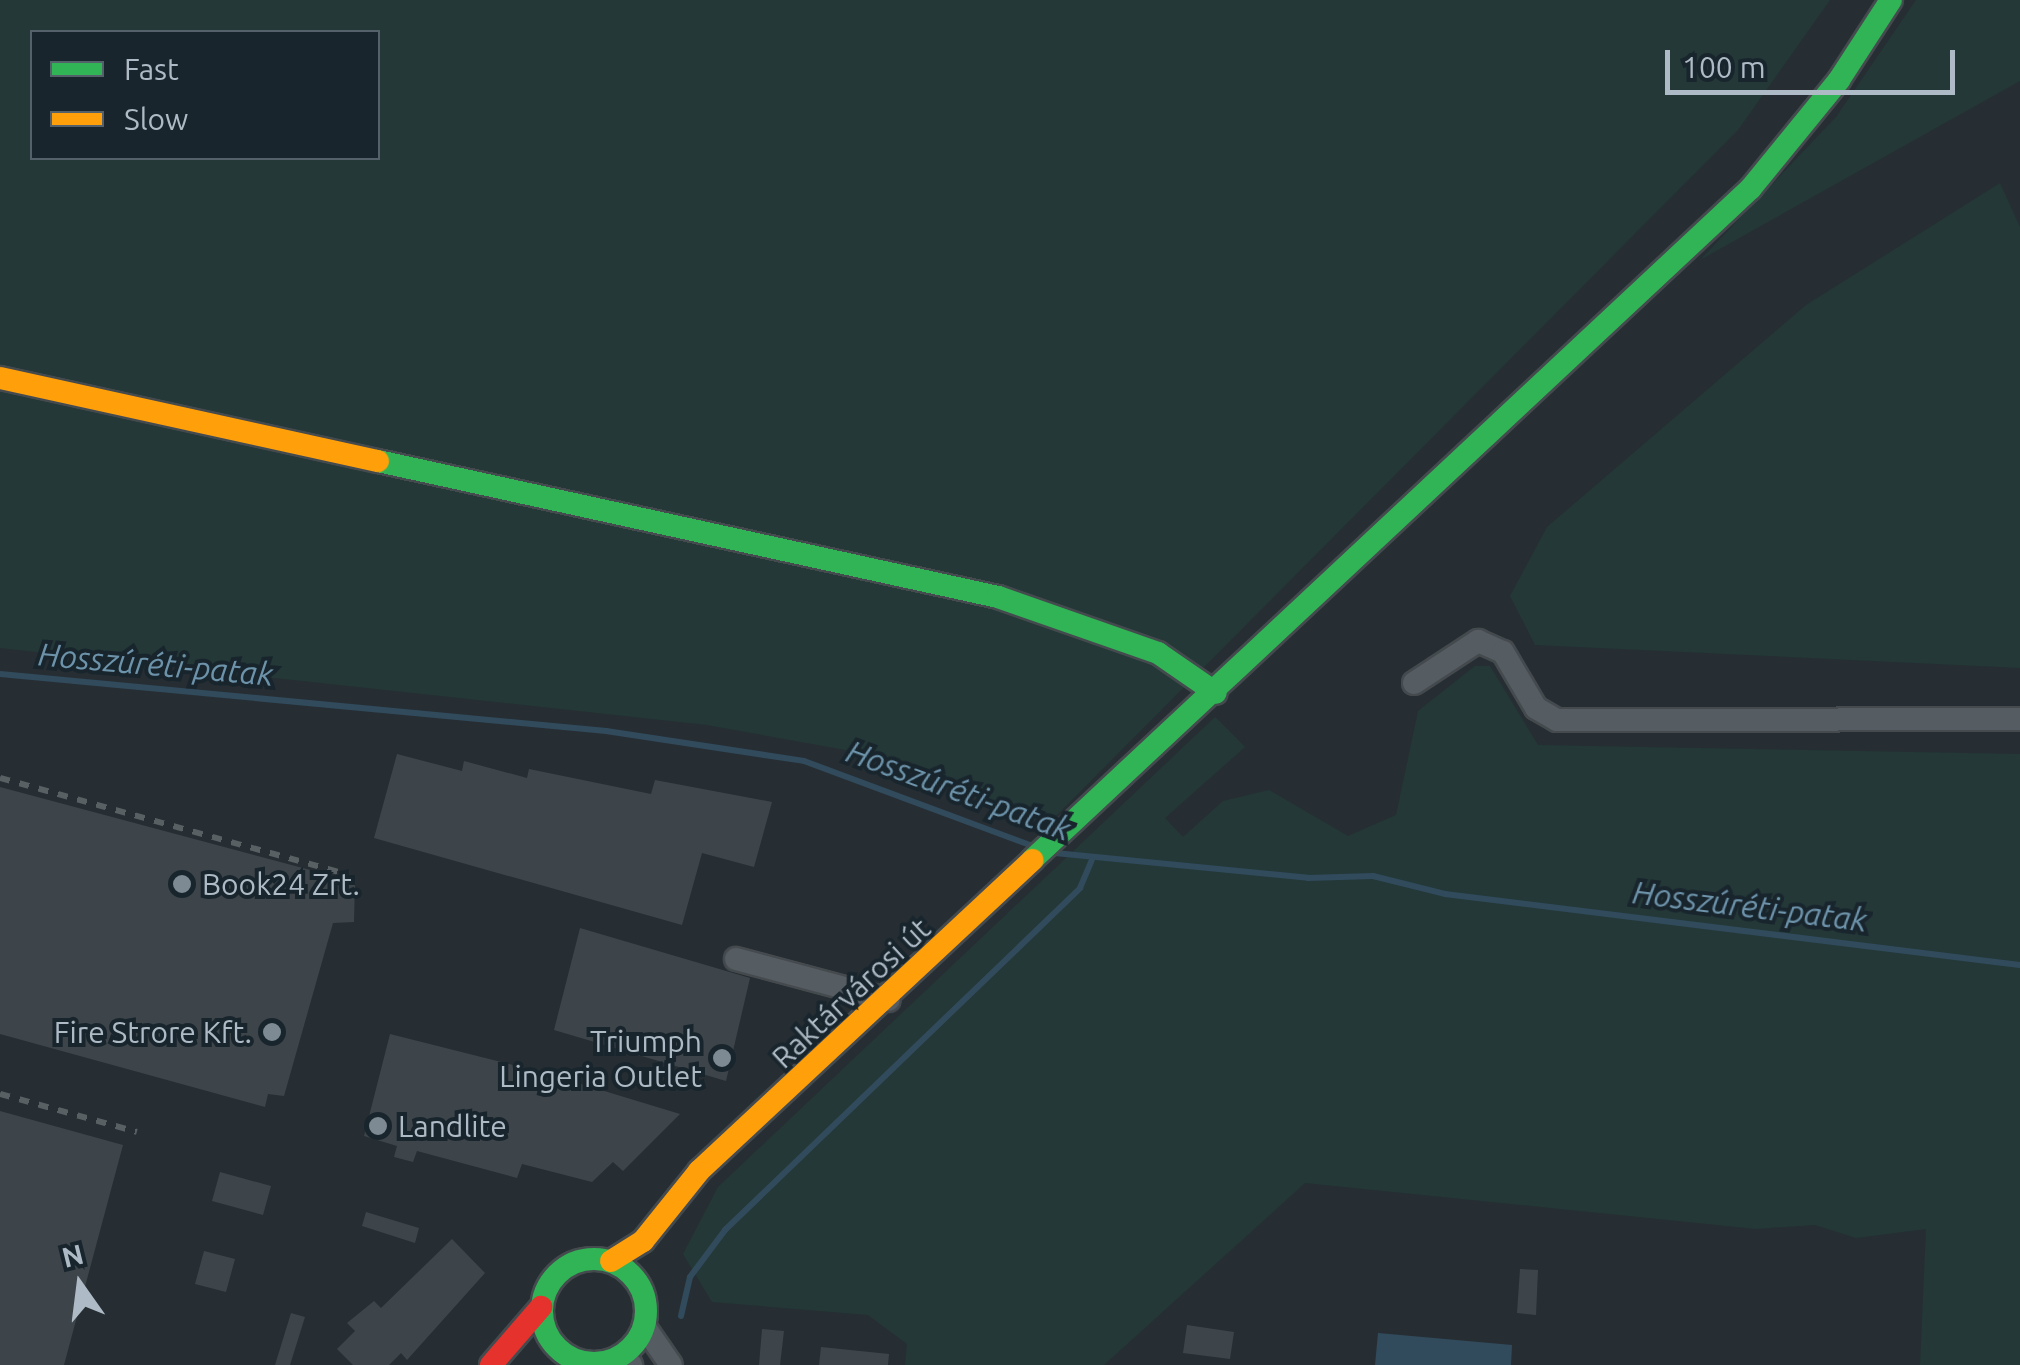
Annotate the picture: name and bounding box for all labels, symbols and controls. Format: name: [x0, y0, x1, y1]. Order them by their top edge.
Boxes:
legend: [30, 30, 380, 160]
scale bar: [1670, 30, 1960, 92]
text: 100 m: [1682, 50, 1766, 84]
text: Fast: [124, 52, 179, 86]
text: Slow: [124, 102, 188, 136]
water label: Hosszúréti-patak: [37, 635, 275, 693]
water label: Hosszúréti-patak: [841, 732, 1077, 848]
place label: Book24 Zrt.: [202, 866, 360, 902]
marker: Book24 Zrt.: [171, 873, 193, 895]
water label: Hosszúréti-patak: [1630, 873, 1870, 939]
street label: Raktárvárosi út: [764, 910, 938, 1076]
place label: Fire Strore Kft.: [54, 1014, 252, 1050]
marker: Fire Strore Kft.: [261, 1021, 283, 1043]
place label: Triumph Lingeria Outlet: [499, 1023, 702, 1094]
marker: Triumph Lingeria Outlet: [711, 1047, 733, 1069]
place label: Landlite: [398, 1108, 507, 1144]
marker: Landlite: [367, 1115, 389, 1137]
north arrow: [30, 1235, 130, 1335]
text: N: [59, 1238, 86, 1273]

